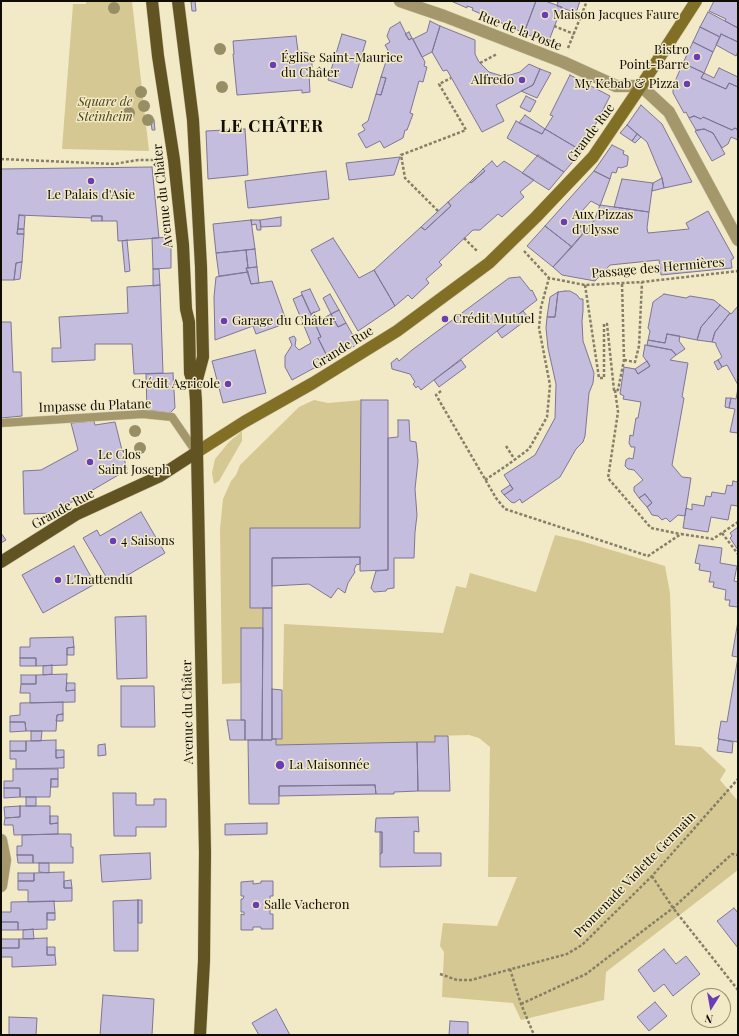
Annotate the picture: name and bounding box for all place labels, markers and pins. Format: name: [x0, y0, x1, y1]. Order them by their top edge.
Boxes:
place label: Maison Jacques Faure: [553, 7, 679, 23]
marker: Maison Jacques Faure: [540, 10, 550, 20]
place label: Bistro Point-Barre: [619, 42, 689, 73]
place label: Église Saint-Maurice du Châter: [281, 50, 403, 81]
marker: Bistro Point-Barre: [692, 52, 702, 62]
marker: Église Saint-Maurice du Châter: [268, 60, 278, 70]
place label: Alfredo: [471, 72, 514, 88]
marker: Alfredo: [517, 75, 527, 85]
place label: My Kebab & Pizza: [574, 76, 679, 92]
marker: My Kebab & Pizza: [682, 79, 692, 89]
marker: Le Palais d'Asie: [86, 176, 96, 186]
place label: Le Palais d'Asie: [47, 187, 135, 203]
place label: Aux Pizzas d'Ulysse: [572, 207, 633, 238]
marker: Aux Pizzas d'Ulysse: [559, 217, 569, 227]
place label: Crédit Mutuel: [453, 311, 534, 327]
place label: Garage du Châter: [232, 313, 335, 329]
marker: Crédit Mutuel: [440, 314, 450, 324]
marker: Garage du Châter: [219, 316, 229, 326]
place label: Crédit Agricole: [132, 376, 220, 392]
marker: Crédit Agricole: [223, 379, 233, 389]
place label: Le Clos Saint Joseph: [98, 447, 170, 478]
marker: Le Clos Saint Joseph: [85, 457, 95, 467]
place label: 4 Saisons: [121, 533, 174, 549]
marker: 4 Saisons: [108, 536, 118, 546]
place label: L'Inattendu: [66, 572, 133, 588]
marker: L'Inattendu: [53, 575, 63, 585]
place label: La Maisonnée: [289, 757, 370, 773]
marker: La Maisonnée: [274, 759, 286, 771]
place label: Salle Vacheron: [264, 897, 349, 913]
marker: Salle Vacheron: [251, 900, 261, 910]

